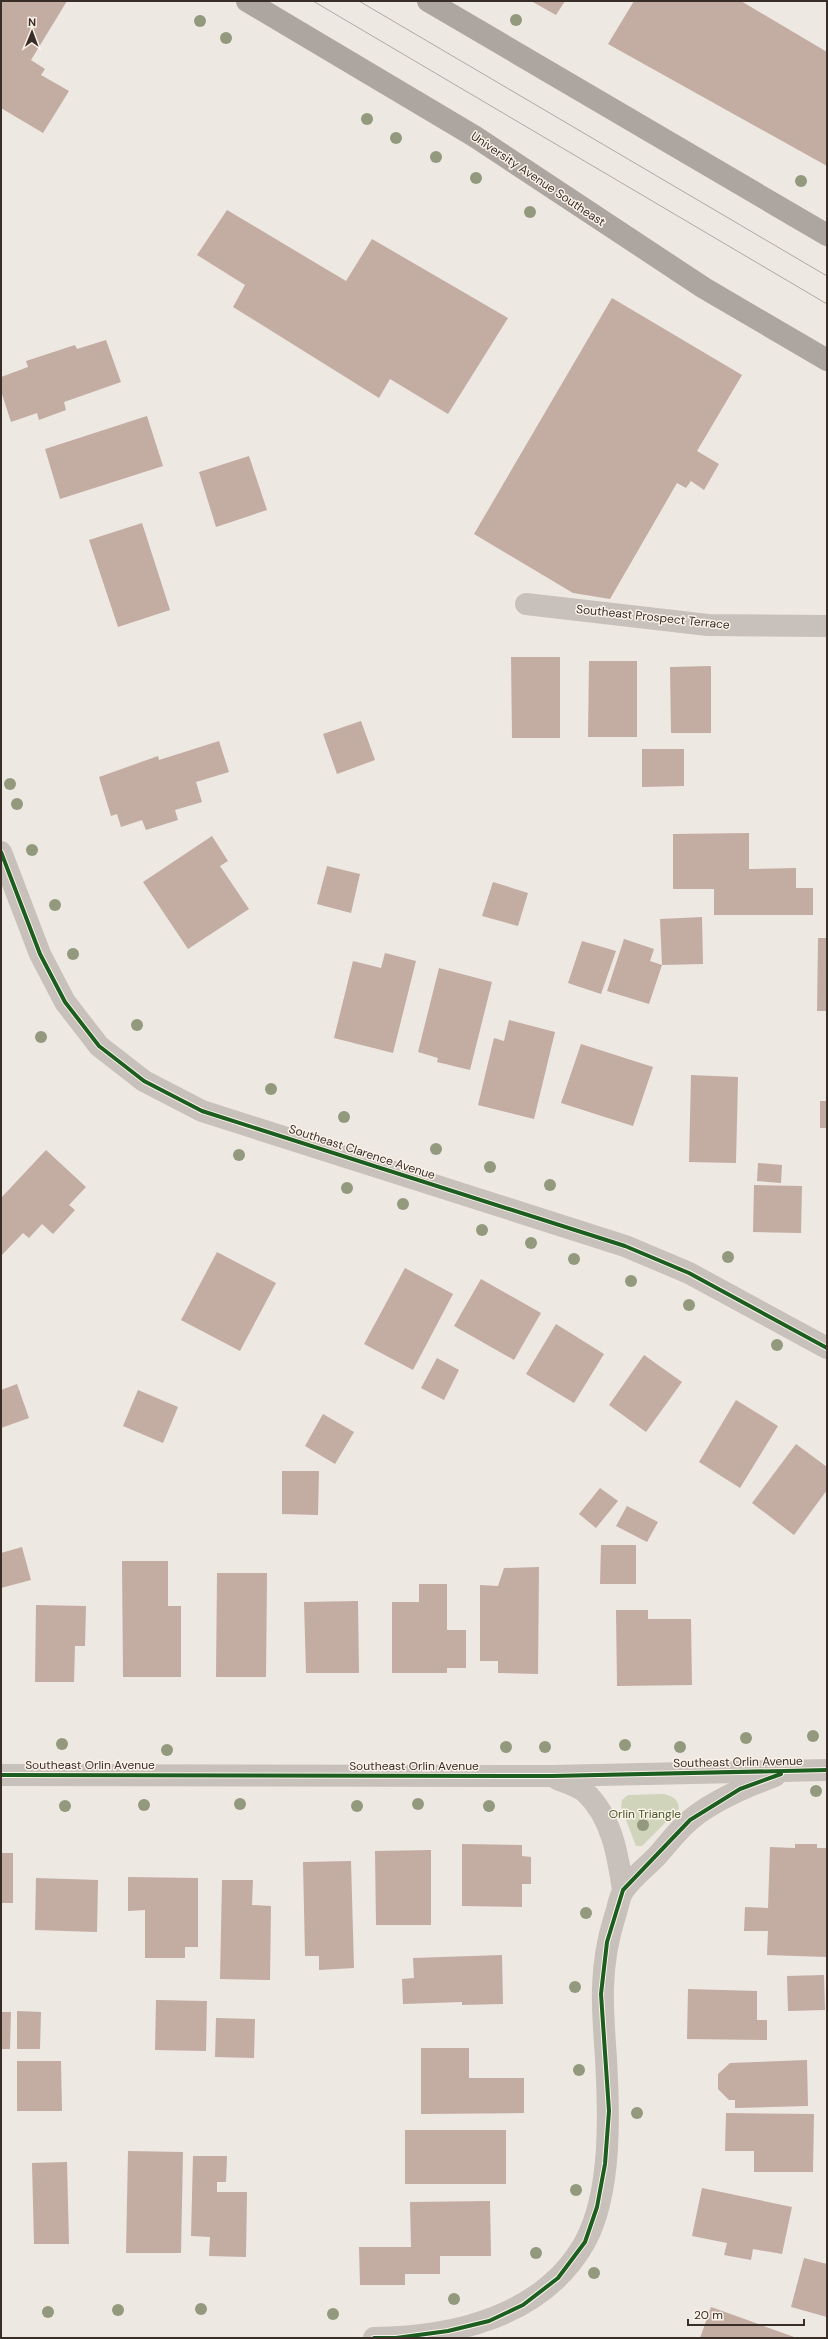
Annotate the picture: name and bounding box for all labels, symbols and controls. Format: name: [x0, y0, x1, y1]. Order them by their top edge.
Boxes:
north arrow: [12, 12, 52, 52]
text: N: [28, 15, 36, 29]
street label: University Avenue Southeast: [468, 128, 609, 230]
street label: Southeast Prospect Terrace: [575, 601, 731, 633]
street label: Southeast Clarence Avenue: [287, 1121, 437, 1183]
street label: Southeast Orlin Avenue: [673, 1753, 803, 1771]
street label: Southeast Orlin Avenue: [25, 1757, 155, 1773]
street label: Southeast Orlin Avenue: [349, 1758, 479, 1774]
park label: Orlin Triangle: [609, 1806, 681, 1822]
scale bar: [688, 2301, 804, 2327]
text: 20 m: [694, 2307, 723, 2323]

